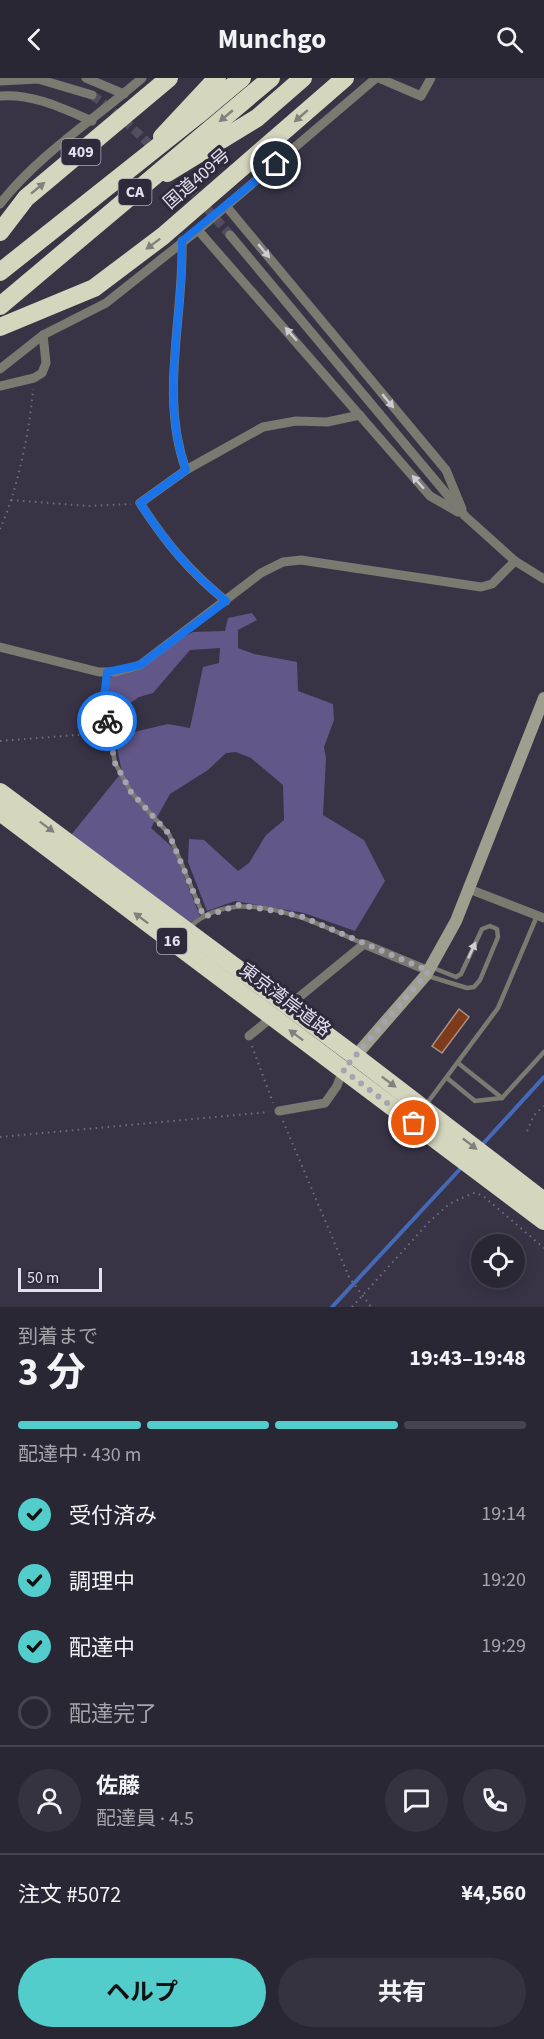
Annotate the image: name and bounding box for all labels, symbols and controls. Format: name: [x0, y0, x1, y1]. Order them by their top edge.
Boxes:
text: Munchgo: [218, 20, 326, 59]
icon: back: [18, 23, 51, 56]
icon: search: [493, 23, 526, 56]
one-way arrow: [218, 109, 234, 122]
one-way arrow: [294, 109, 309, 122]
pin: [250, 138, 301, 189]
road number: 409: [62, 139, 100, 165]
street label: 国道409号: [158, 143, 236, 215]
icon: home: [259, 147, 292, 180]
road number: CA: [118, 179, 152, 205]
one-way arrow: [30, 181, 46, 194]
one-way arrow: [146, 237, 161, 249]
one-way arrow: [257, 243, 270, 259]
one-way arrow: [284, 327, 298, 342]
one-way arrow: [381, 393, 394, 408]
one-way arrow: [412, 474, 425, 490]
courier: [77, 691, 137, 751]
icon: bike: [91, 705, 124, 738]
one-way arrow: [39, 821, 55, 833]
one-way arrow: [133, 912, 149, 924]
road number: 16: [157, 928, 187, 954]
one-way arrow: [468, 942, 477, 959]
street label: 東京湾岸道路: [234, 958, 336, 1042]
one-way arrow: [289, 1029, 305, 1041]
one-way arrow: [381, 1076, 397, 1088]
pin: [388, 1097, 439, 1148]
icon: bag: [397, 1106, 430, 1139]
one-way arrow: [462, 1137, 478, 1150]
map controls: [471, 1234, 525, 1288]
button: locate: [471, 1234, 525, 1288]
scale bar: [18, 1265, 102, 1292]
text: 50 m: [27, 1267, 59, 1289]
text: 到着まで: [18, 1323, 98, 1351]
text: 19:43–19:48: [409, 1342, 526, 1374]
text: 3 分: [18, 1345, 85, 1401]
text: 配達中 · 430 m: [18, 1441, 141, 1469]
icon: check: [18, 1498, 51, 1531]
text: 受付済み: [69, 1500, 157, 1532]
text: 19:14: [481, 1500, 526, 1528]
icon: check: [18, 1564, 51, 1597]
text: 調理中: [69, 1566, 135, 1598]
text: 19:20: [481, 1566, 526, 1594]
icon: check: [18, 1630, 51, 1663]
text: 配達中: [69, 1632, 135, 1664]
text: 19:29: [481, 1632, 526, 1660]
text: 配達完了: [69, 1698, 157, 1730]
button: person: [18, 1769, 81, 1832]
button: chat: [385, 1769, 448, 1832]
button: phone: [463, 1769, 526, 1832]
text: 佐藤: [96, 1770, 140, 1802]
text: 配達員 · 4.5: [96, 1805, 194, 1833]
text: ¥4,560: [461, 1877, 526, 1909]
text: 注文 #5072: [18, 1879, 121, 1911]
button: ヘルプ: [18, 1958, 266, 2027]
button: 共有: [278, 1958, 526, 2027]

